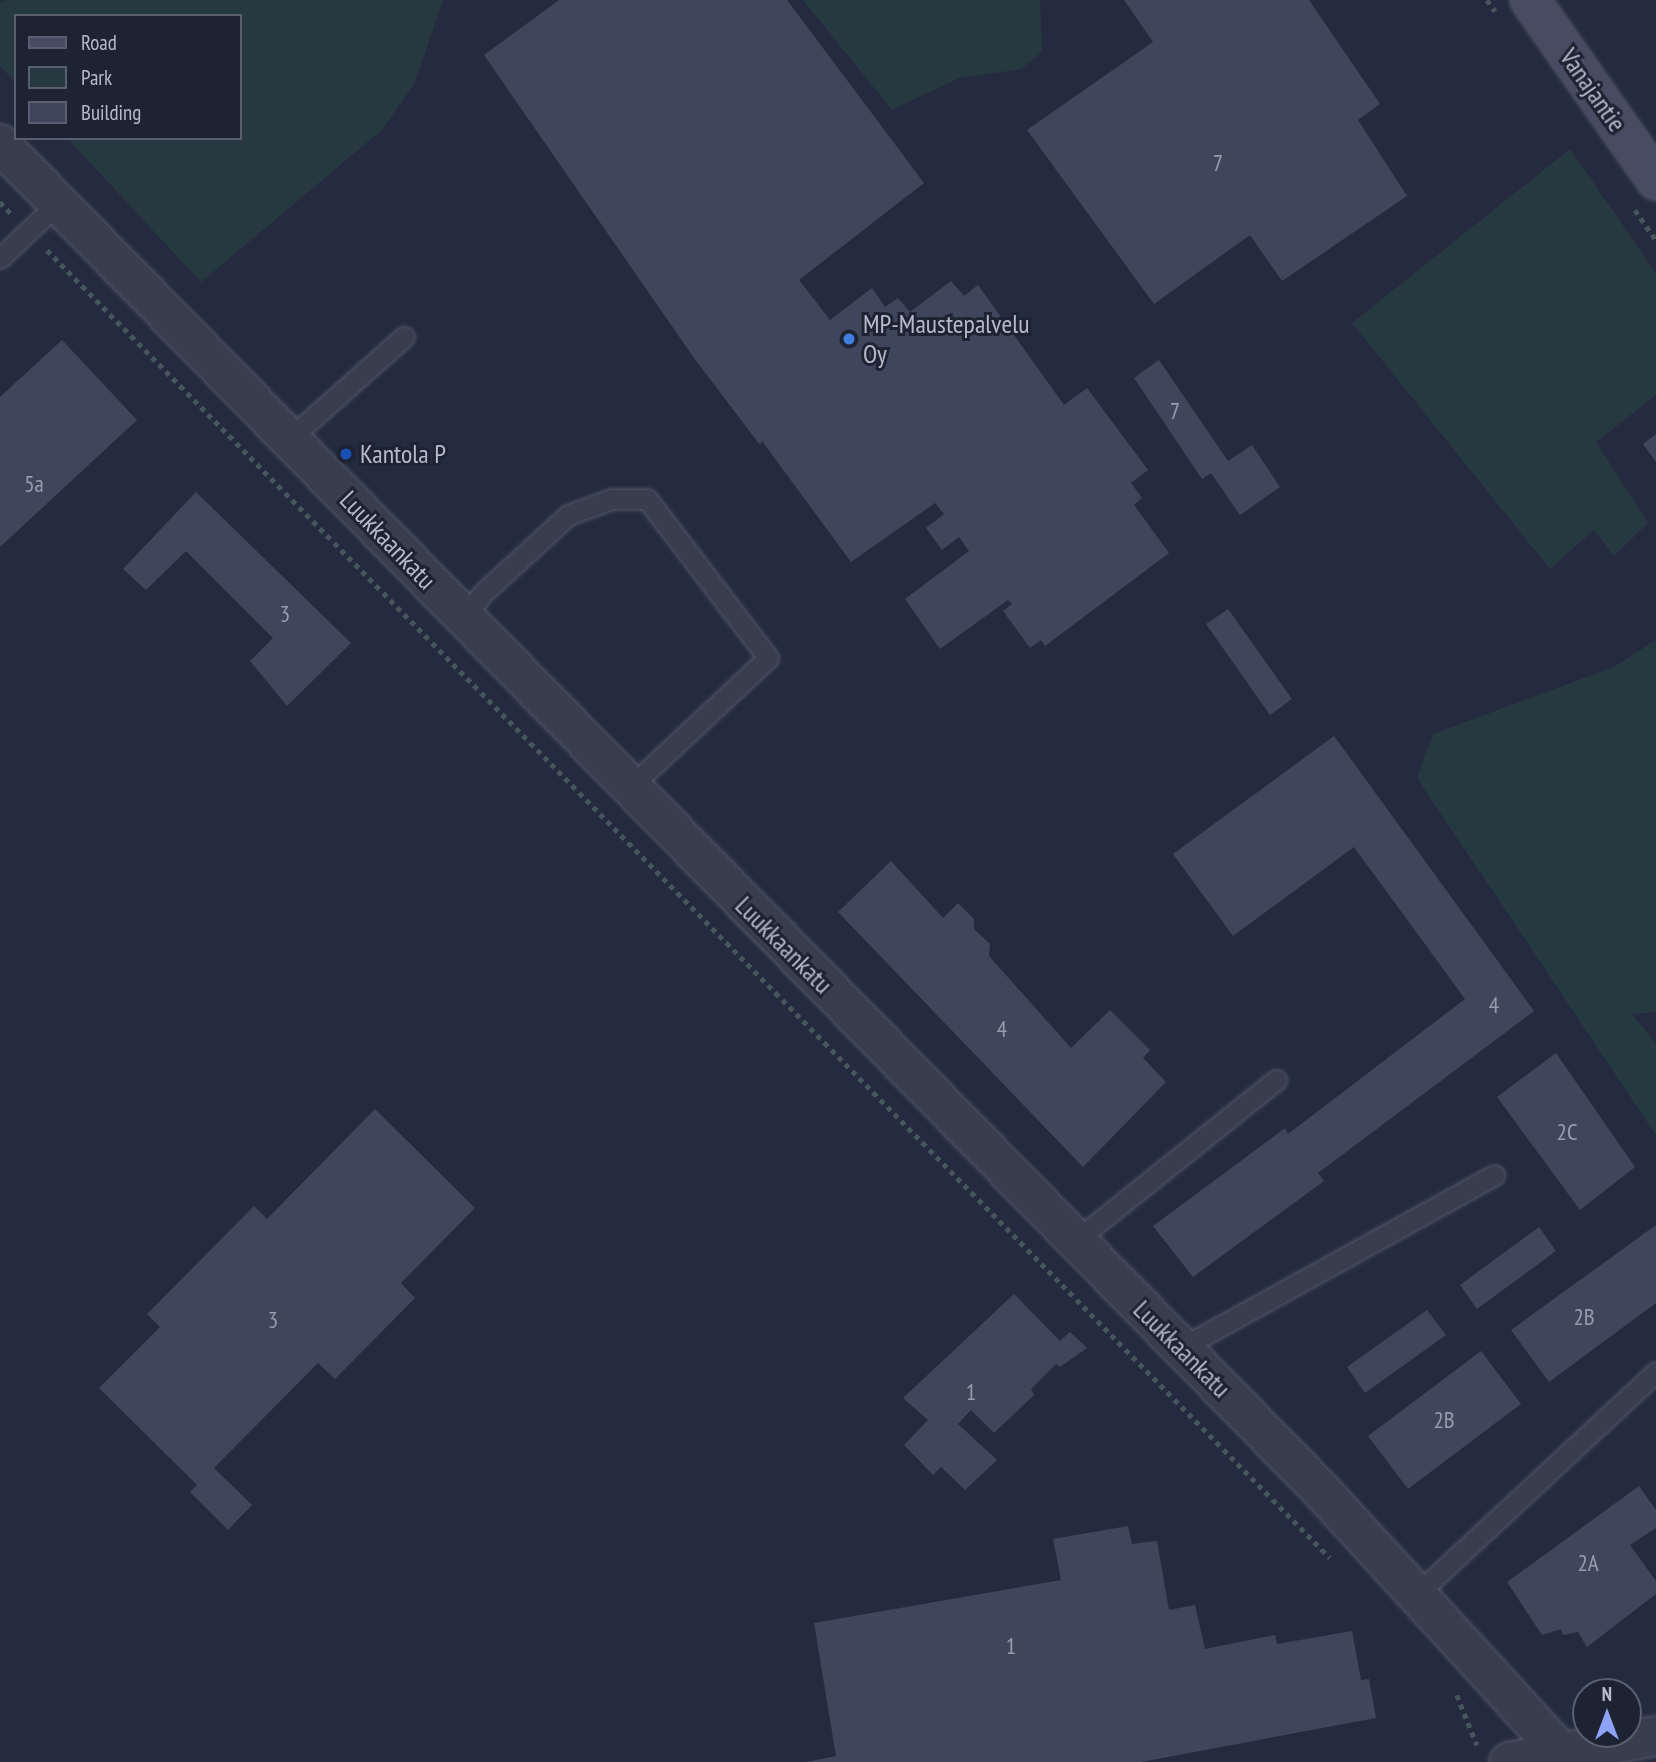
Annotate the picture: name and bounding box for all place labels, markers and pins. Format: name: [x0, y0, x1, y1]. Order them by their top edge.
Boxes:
place label: MP-Maustepalvelu Oy: [863, 308, 1030, 370]
marker: MP-Maustepalvelu Oy: [841, 331, 857, 347]
place label: Kantola P: [360, 438, 446, 470]
marker: Kantola P: [338, 446, 354, 462]

